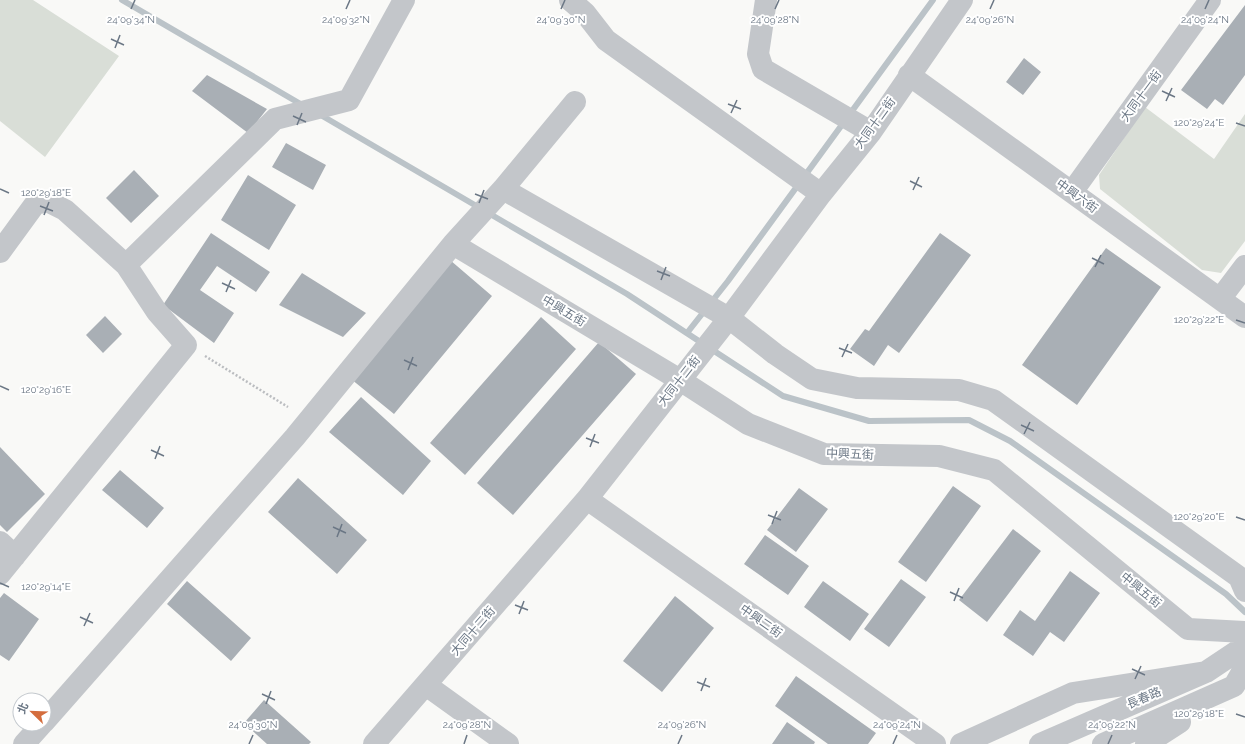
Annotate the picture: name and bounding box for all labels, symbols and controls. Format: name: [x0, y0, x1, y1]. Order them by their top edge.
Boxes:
text: 24°09'34"N: [107, 14, 155, 25]
text: 24°09'32"N: [322, 14, 370, 25]
text: 24°09'30"N: [537, 14, 585, 25]
text: 24°09'28"N: [751, 14, 799, 25]
text: 24°09'26"N: [966, 14, 1014, 25]
text: 24°09'24"N: [1181, 14, 1229, 25]
street label: 大同十一街: [1118, 68, 1164, 124]
street label: 大同十二街: [852, 95, 898, 151]
text: 120°29'24"E: [1174, 117, 1224, 128]
street label: 中興六街: [1053, 176, 1101, 216]
text: 120°29'18"E: [21, 187, 71, 198]
street label: 中興五街: [540, 293, 588, 329]
text: 120°29'22"E: [1174, 314, 1224, 325]
street label: 大同十二街: [655, 353, 703, 409]
text: 120°29'16"E: [21, 384, 71, 395]
street label: 中興五街: [826, 446, 874, 462]
text: 120°29'20"E: [1173, 511, 1225, 522]
street label: 中興五街: [1118, 569, 1164, 611]
text: 120°29'14"E: [21, 581, 71, 592]
street label: 中興二街: [737, 601, 785, 641]
street label: 大同十二街: [448, 604, 498, 658]
street label: 長春路: [1125, 685, 1163, 711]
north arrow: [12, 692, 52, 732]
text: 北: [15, 701, 31, 716]
text: 120°29'18"E: [1174, 708, 1224, 719]
text: 24°09'30"N: [229, 719, 277, 730]
text: 24°09'28"N: [443, 719, 491, 730]
text: 24°09'26"N: [658, 719, 706, 730]
text: 24°09'24"N: [873, 719, 921, 730]
text: 24°09'22"N: [1088, 719, 1136, 730]

